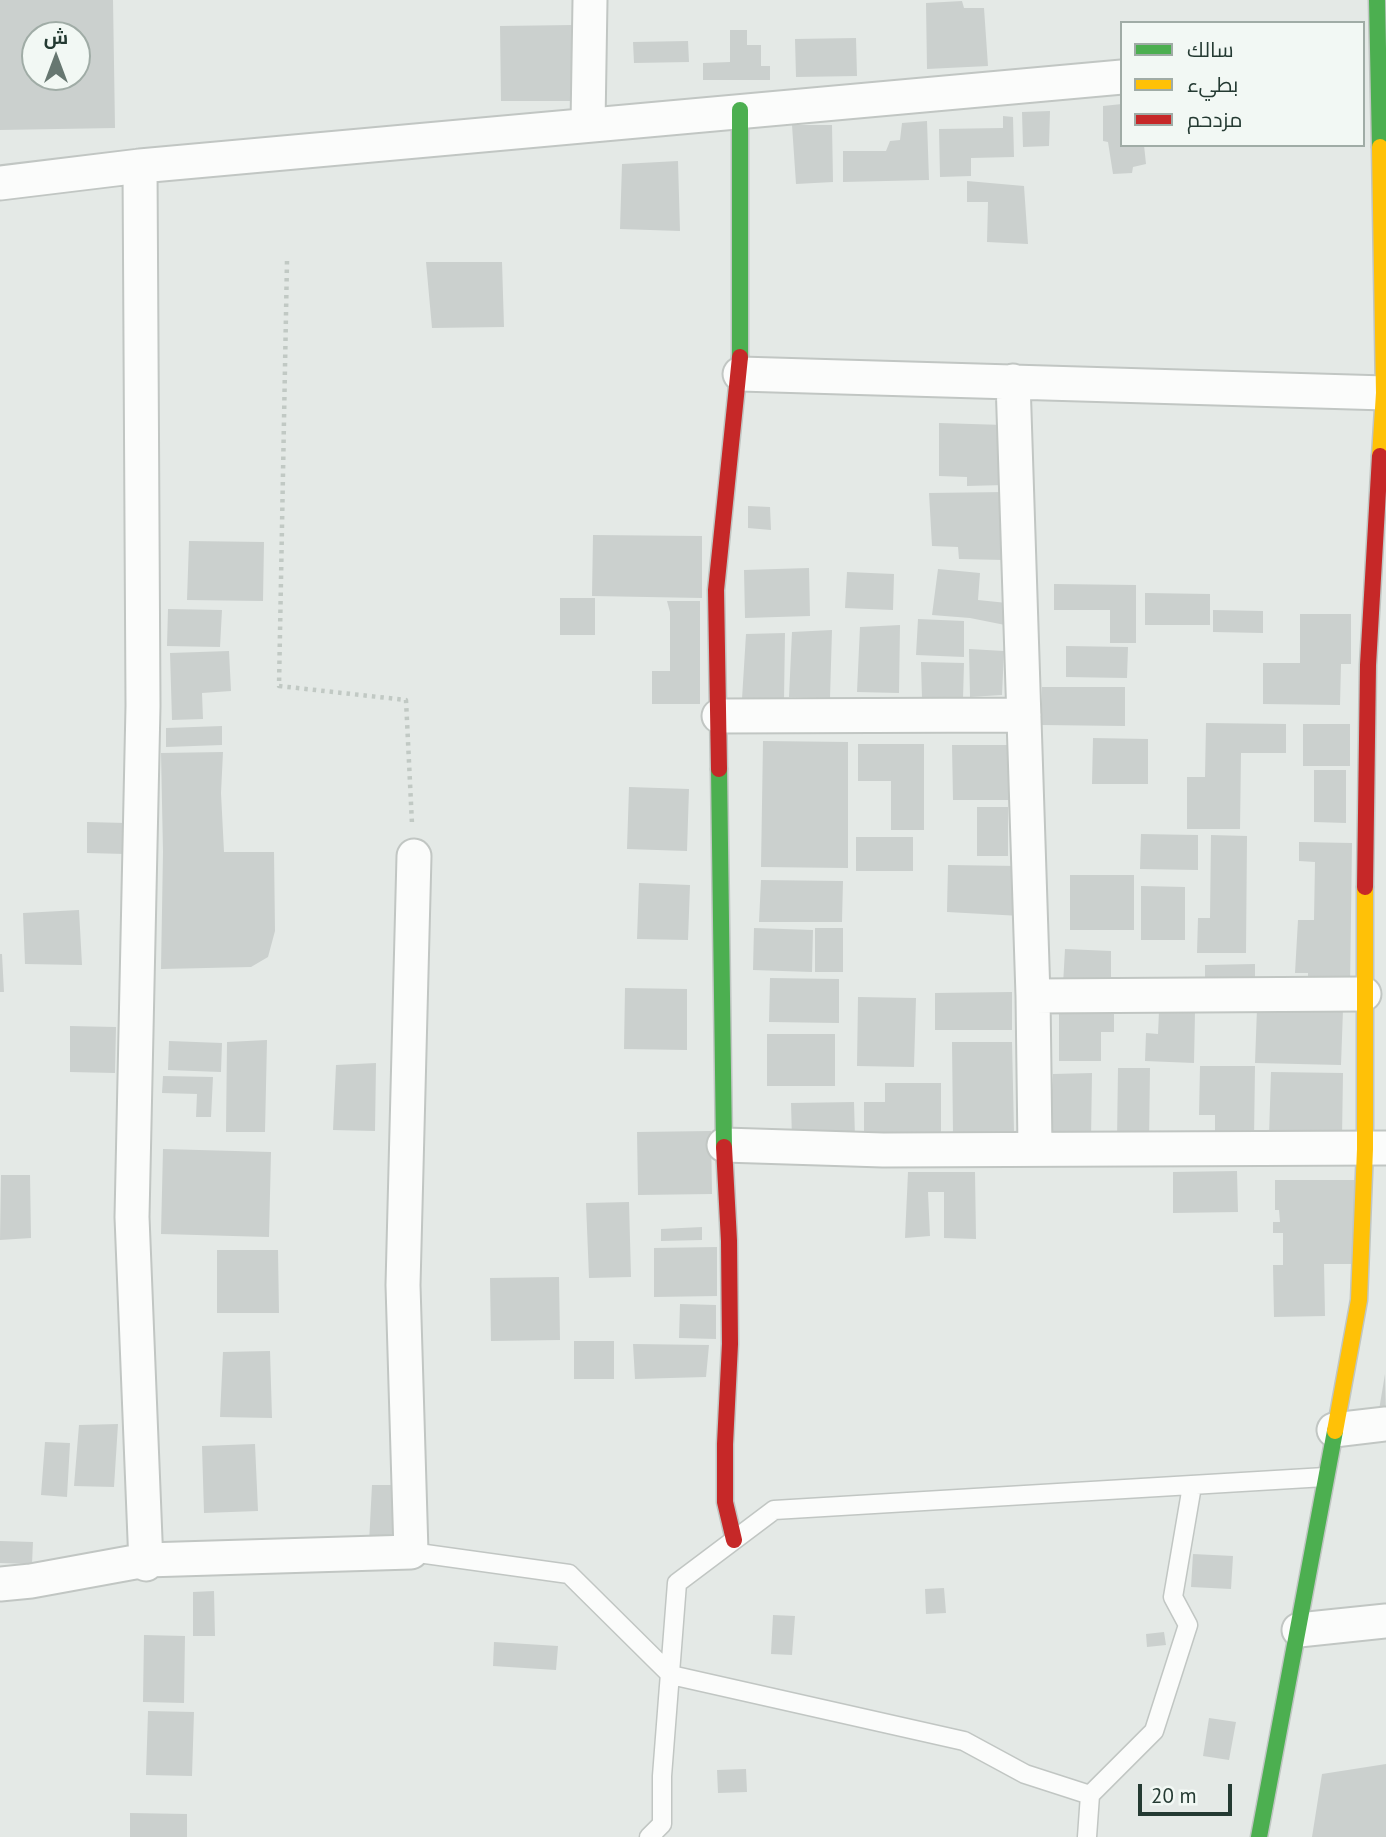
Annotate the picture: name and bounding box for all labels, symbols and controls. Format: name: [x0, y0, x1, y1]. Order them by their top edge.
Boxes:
north arrow: [21, 21, 91, 91]
legend: [1120, 21, 1365, 147]
text: ش: [44, 25, 68, 49]
text: سالك: [1187, 36, 1234, 63]
text: بطيء: [1187, 71, 1238, 98]
text: مزدحم: [1187, 106, 1242, 133]
scale bar: [1141, 1770, 1236, 1814]
text: 20 m: [1151, 1782, 1197, 1809]

